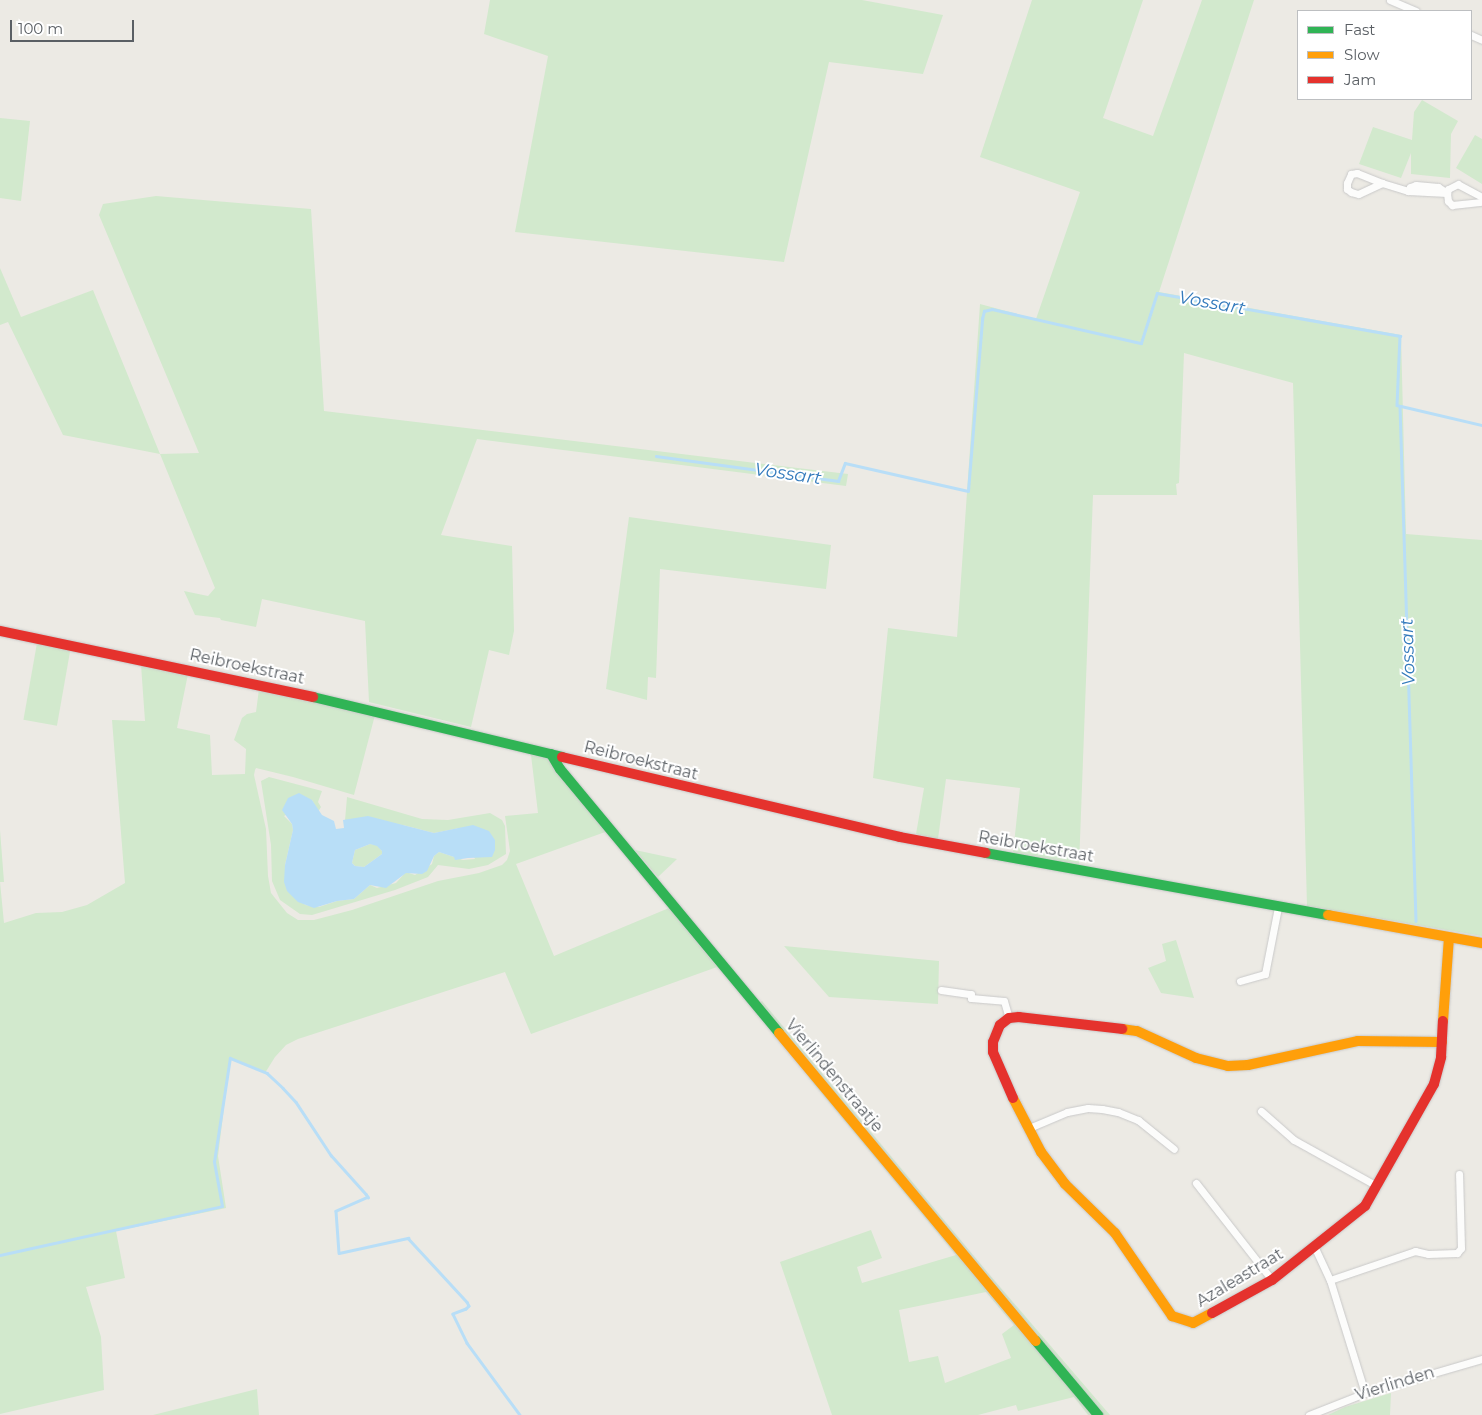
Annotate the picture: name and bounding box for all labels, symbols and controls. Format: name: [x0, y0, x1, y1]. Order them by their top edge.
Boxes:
scale bar: [12, 10, 136, 42]
legend: [1297, 10, 1472, 100]
text: 100 m: [18, 19, 63, 38]
text: Fast: [1344, 20, 1375, 39]
text: Slow: [1344, 45, 1380, 64]
text: Jam: [1344, 70, 1376, 89]
water label: Vossart: [1177, 287, 1247, 319]
water label: Vossart: [753, 459, 823, 489]
water label: Vossart: [1396, 618, 1420, 686]
street label: Reibroekstraat: [188, 645, 306, 689]
street label: Reibroekstraat: [582, 738, 700, 784]
street label: Reibroekstraat: [977, 827, 1095, 867]
street label: Vierlindenstraatje: [781, 1016, 887, 1136]
street label: Azaleastraat: [1193, 1245, 1287, 1311]
street label: Vierlinden: [1353, 1363, 1437, 1405]

